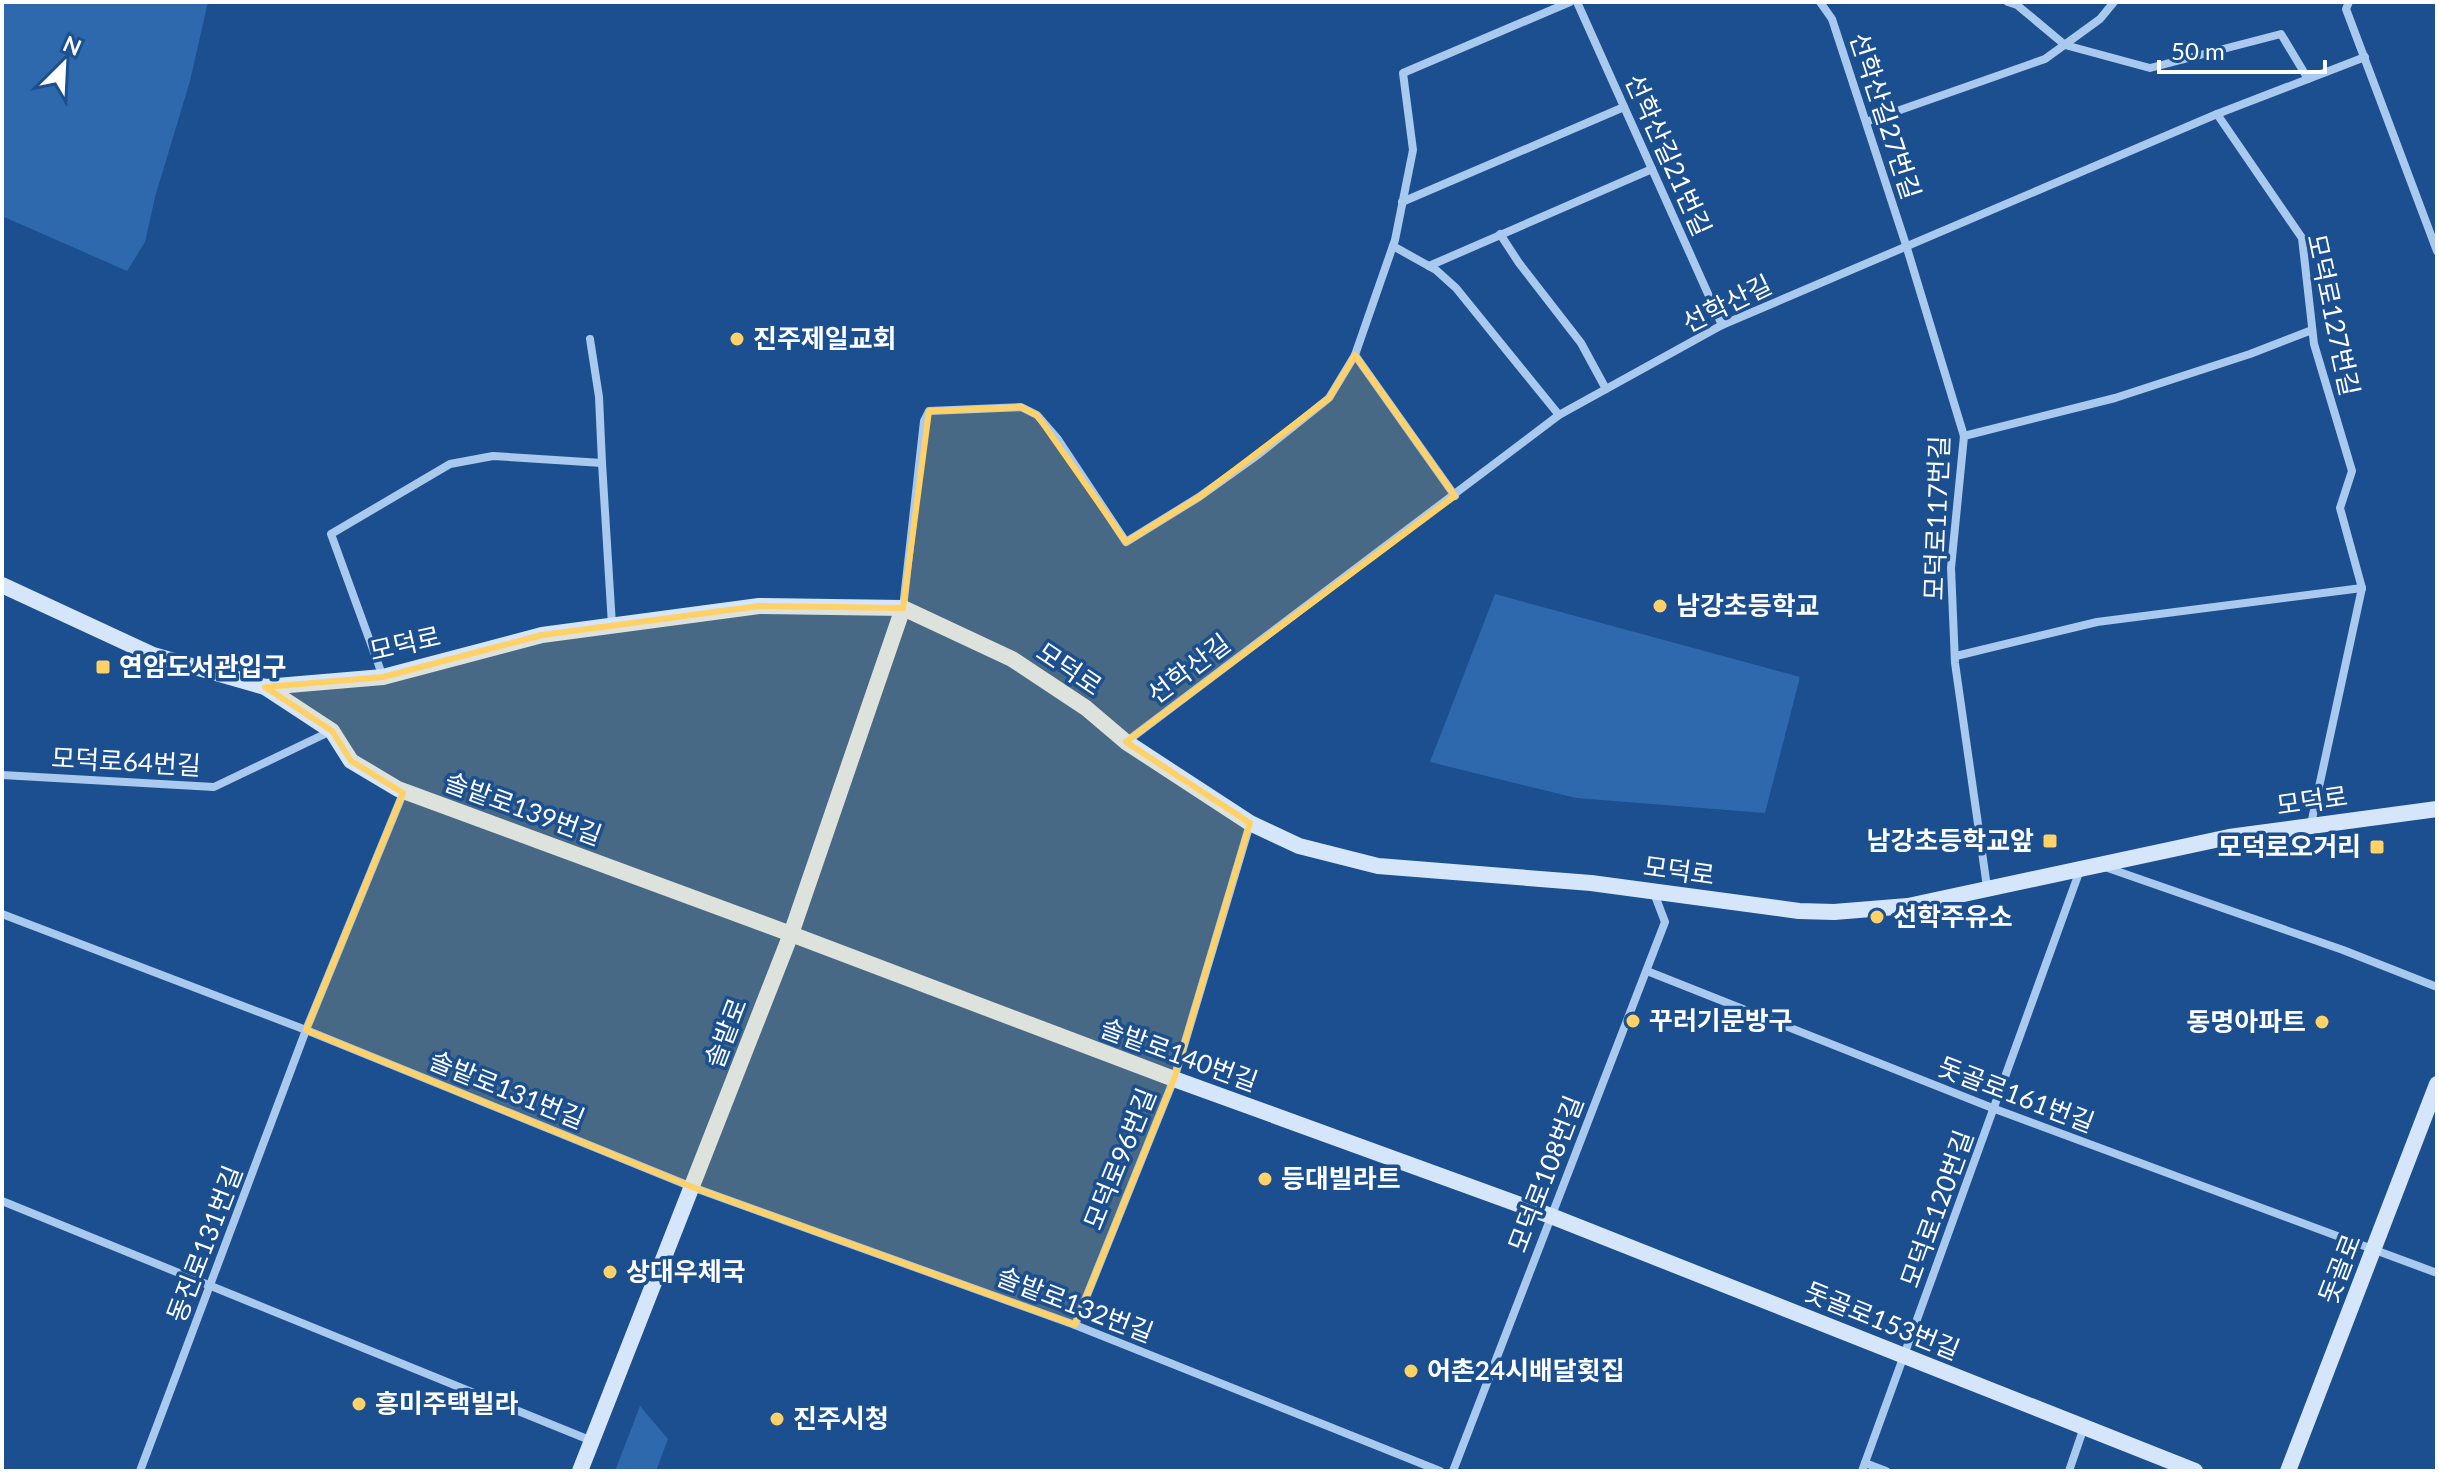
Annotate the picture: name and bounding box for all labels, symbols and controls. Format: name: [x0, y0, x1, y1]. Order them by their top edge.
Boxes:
north arrow: [24, 24, 104, 104]
scale bar: [2159, 24, 2325, 74]
street label: 선학산길27번길: [1844, 28, 1928, 203]
text: N: [59, 29, 86, 61]
text: 50 m: [2171, 36, 2225, 65]
street label: 선학산길21번길: [1619, 69, 1719, 240]
street label: 모덕로127번길: [2301, 231, 2367, 399]
street label: 선학산길: [1677, 268, 1777, 338]
place label: 진주제일교회: [753, 322, 897, 354]
marker: 진주제일교회: [728, 330, 746, 348]
street label: 모덕로117번길: [1917, 435, 1955, 601]
place label: 남강초등학교: [1676, 589, 1820, 621]
marker: 남강초등학교: [1651, 597, 1669, 615]
street label: 모덕로: [366, 619, 443, 667]
street label: 선학산길: [1141, 627, 1236, 710]
street label: 모덕로: [1031, 635, 1108, 702]
place label: 연암도서관입구: [119, 650, 286, 682]
marker: 연암도서관입구: [94, 658, 112, 676]
street label: 모덕로64번길: [50, 741, 202, 781]
street label: 솔밭로139번길: [440, 765, 606, 851]
street label: 모덕로: [2274, 779, 2350, 821]
place label: 남강초등학교앞: [1867, 824, 2034, 856]
place label: 모덕로오거리: [2217, 830, 2361, 862]
marker: 남강초등학교앞: [2041, 832, 2059, 850]
marker: 모덕로오거리: [2368, 838, 2386, 856]
street label: 모덕로: [1641, 849, 1717, 891]
place label: 선학주유소: [1893, 900, 2013, 932]
marker: 선학주유소: [1868, 908, 1886, 926]
street label: 솔밭로: [697, 993, 753, 1072]
place label: 꾸러기문방구: [1649, 1004, 1793, 1036]
place label: 동명아파트: [2186, 1005, 2306, 1037]
street label: 솔밭로140번길: [1096, 1011, 1262, 1097]
marker: 꾸러기문방구: [1624, 1012, 1642, 1030]
marker: 동명아파트: [2313, 1013, 2331, 1031]
street label: 솔밭로131번길: [425, 1043, 590, 1135]
street label: 돗골로161번길: [1934, 1050, 2099, 1139]
street label: 모덕로96번길: [1076, 1083, 1162, 1234]
street label: 모덕로108번길: [1501, 1091, 1590, 1256]
street label: 모덕로120번길: [1893, 1126, 1979, 1292]
street label: 동진로131번길: [160, 1161, 249, 1326]
place label: 등대빌라트: [1281, 1162, 1401, 1194]
marker: 등대빌라트: [1256, 1170, 1274, 1188]
street label: 돗골로: [2311, 1229, 2367, 1308]
place label: 상대우체국: [626, 1255, 746, 1287]
street label: 솔밭로132번길: [993, 1260, 1158, 1349]
marker: 상대우체국: [601, 1263, 619, 1281]
street label: 돗골로153번길: [1800, 1274, 1965, 1366]
place label: 어촌24시배달횟집: [1427, 1354, 1625, 1386]
marker: 어촌24시배달횟집: [1402, 1362, 1420, 1380]
place label: 흥미주택빌라: [375, 1387, 519, 1419]
marker: 흥미주택빌라: [350, 1395, 368, 1413]
place label: 진주시청: [793, 1402, 889, 1434]
marker: 진주시청: [768, 1410, 786, 1428]

